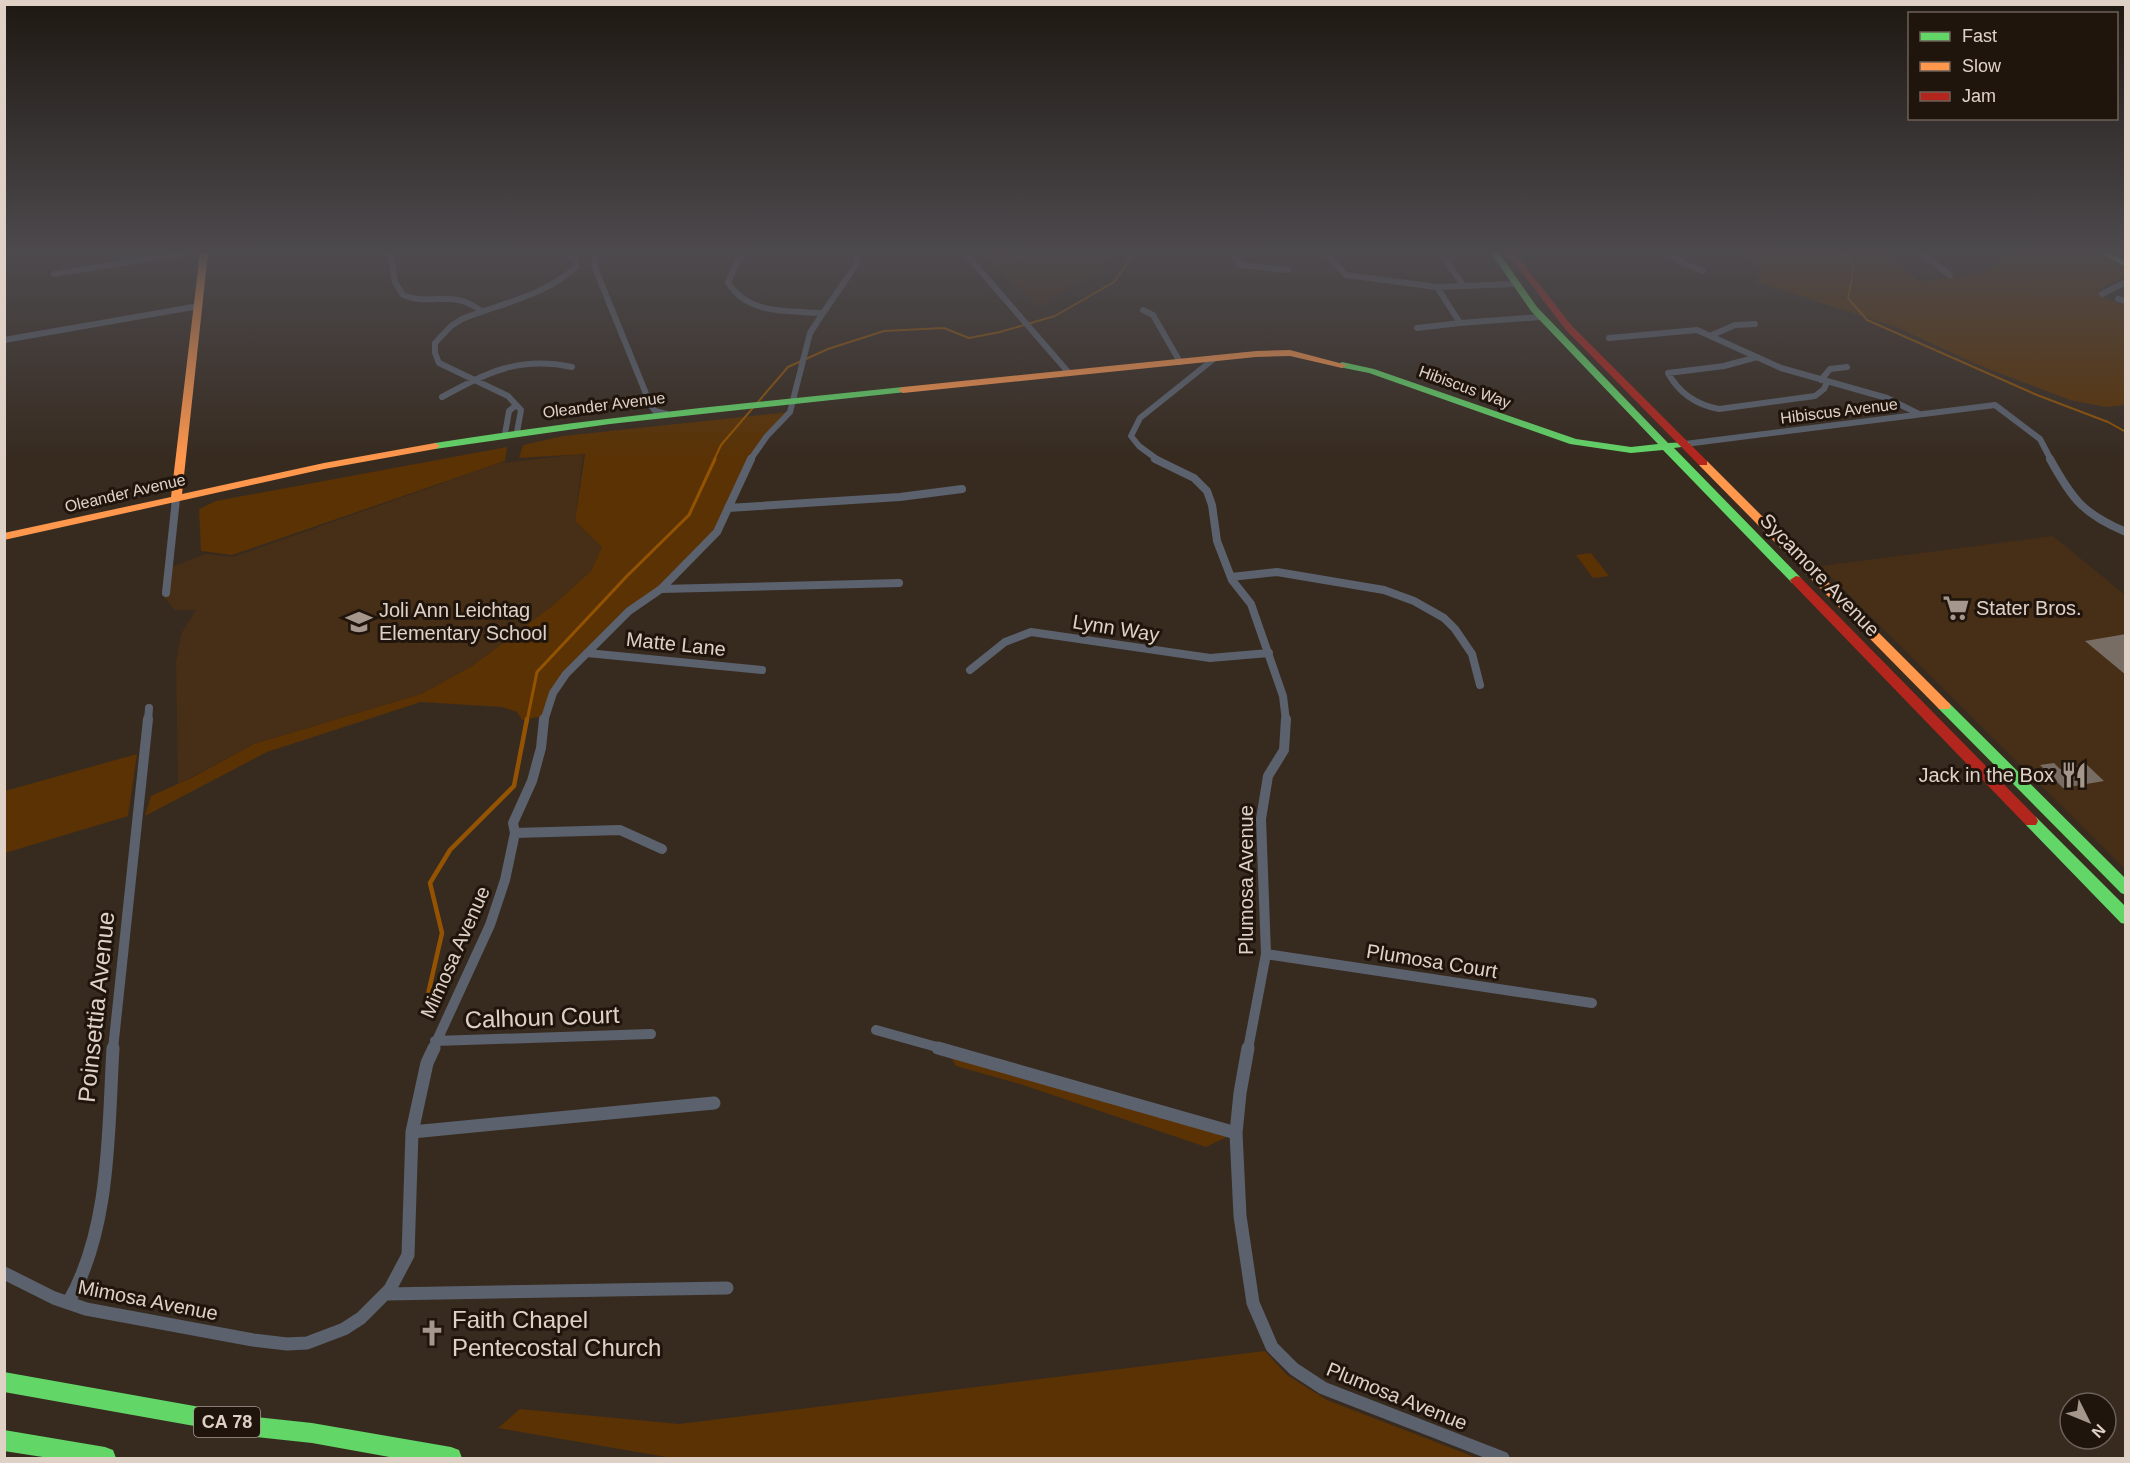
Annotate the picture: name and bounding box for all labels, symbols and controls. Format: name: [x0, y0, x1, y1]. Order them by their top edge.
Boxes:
legend: [1908, 12, 2118, 120]
text: Fast: [1962, 26, 1997, 46]
text: Slow: [1962, 56, 2002, 76]
text: Jam: [1962, 86, 1996, 106]
street label: Hibiscus Way: [1417, 363, 1513, 411]
street label: Oleander Avenue: [542, 389, 666, 421]
street label: Hibiscus Avenue: [1779, 395, 1899, 427]
street label: Oleander Avenue: [63, 471, 187, 515]
street label: Sycamore Avenue: [1756, 509, 1884, 641]
supermarket icon: Stater Bros.: [1941, 593, 1971, 623]
place label: Stater Bros.: [1976, 597, 2082, 619]
place label: Joli Ann Leichtag Elementary School: [379, 599, 547, 644]
school or university icon: Joli Ann Leichtag Elementary School: [344, 607, 374, 637]
street label: Lynn Way: [1071, 610, 1161, 646]
street label: Matte Lane: [625, 628, 727, 660]
restaurant icon: Jack in the Box: [2059, 760, 2089, 790]
place label: Jack in the Box: [1918, 764, 2054, 786]
street label: Plumosa Avenue: [1235, 805, 1257, 955]
street label: Mimosa Avenue: [416, 883, 494, 1021]
street label: Poinsettia Avenue: [73, 910, 119, 1104]
street label: Plumosa Court: [1365, 940, 1499, 982]
street label: Calhoun Court: [464, 1001, 620, 1033]
street label: Mimosa Avenue: [76, 1276, 220, 1324]
place label: Faith Chapel Pentecostal Church: [452, 1306, 661, 1361]
church icon: Faith Chapel Pentecostal Church: [417, 1318, 447, 1348]
street label: Plumosa Avenue: [1323, 1358, 1471, 1434]
north arrow: [2058, 1391, 2118, 1451]
road number: CA 78: [194, 1407, 260, 1437]
text: N: [2088, 1421, 2109, 1441]

